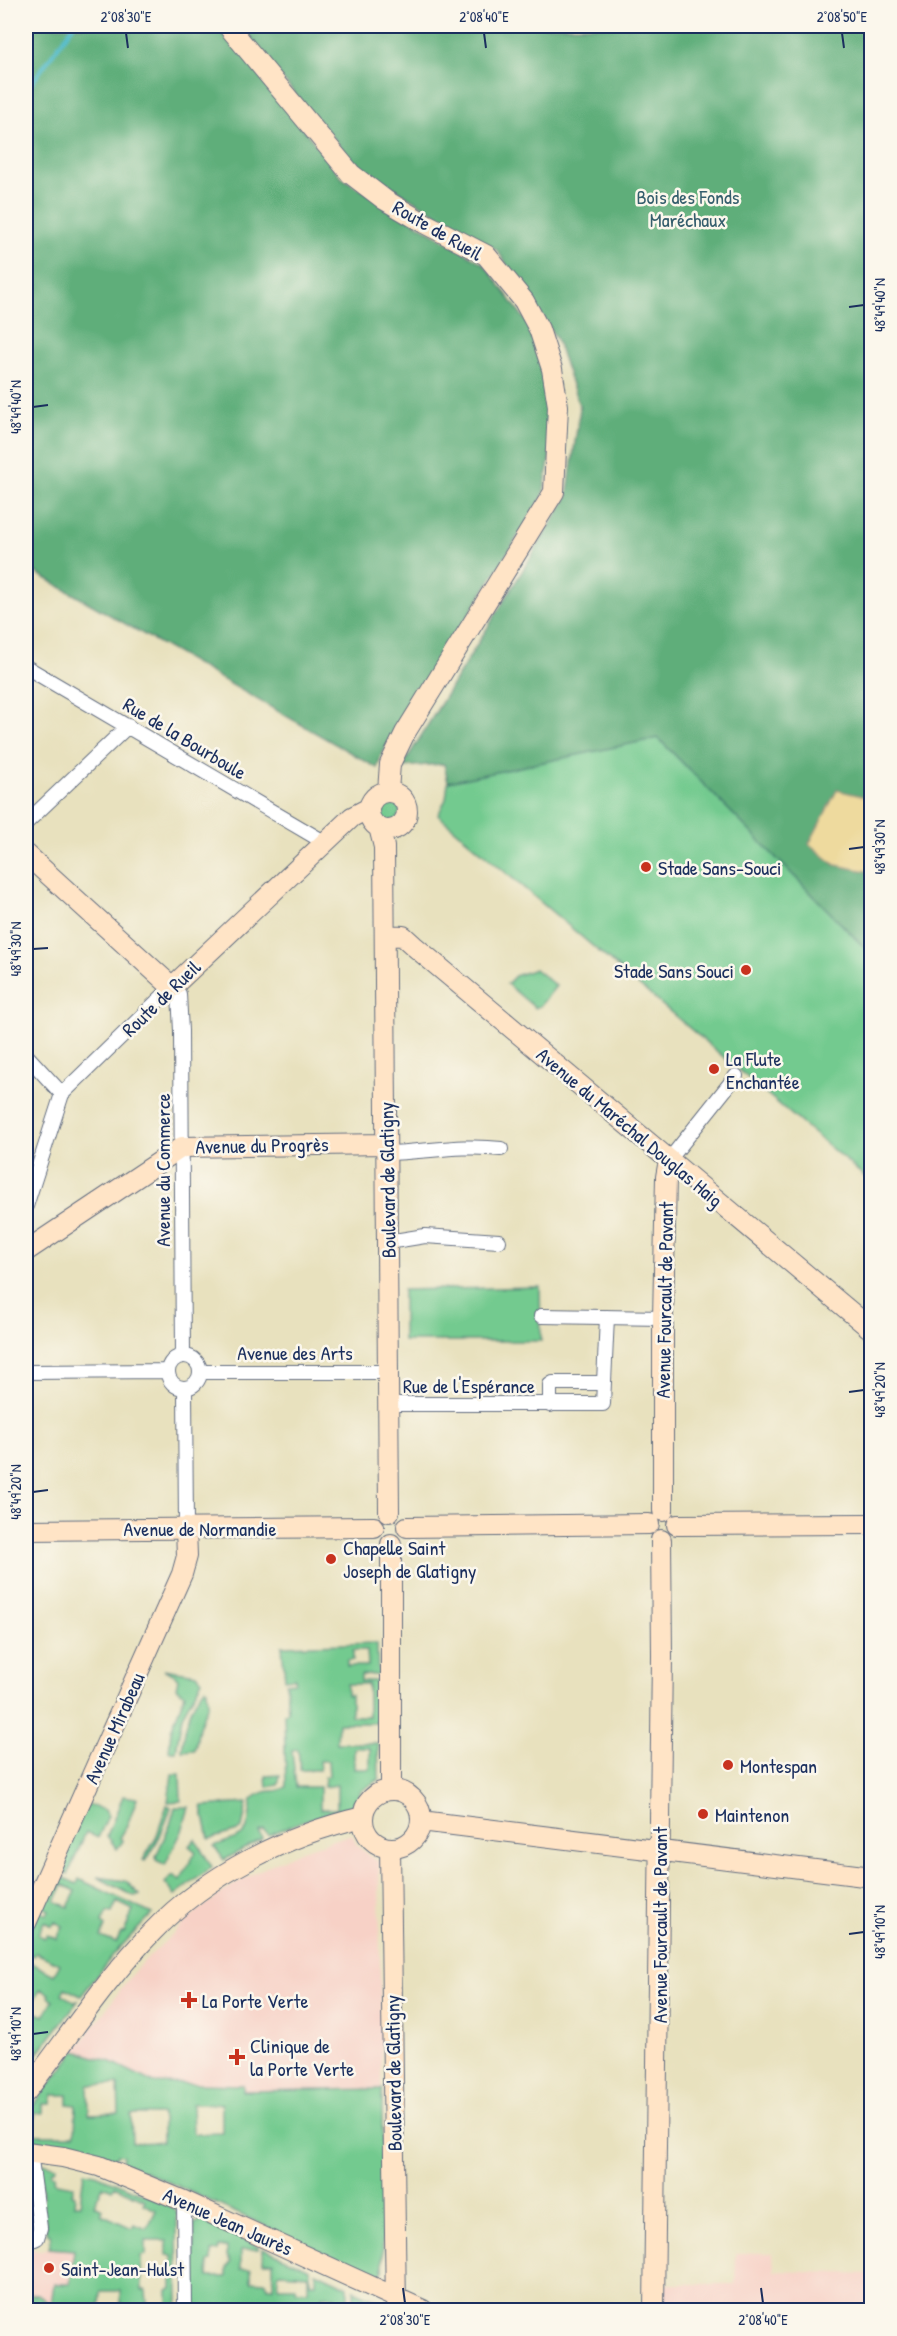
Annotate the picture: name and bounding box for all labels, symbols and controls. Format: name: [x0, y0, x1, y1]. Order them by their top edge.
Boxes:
text: 2°08'30"E: [101, 6, 152, 27]
text: 2°08'40"E: [459, 6, 509, 27]
text: 2°08'50"E: [817, 6, 868, 27]
park label: Bois des Fonds Maréchaux: [636, 183, 740, 233]
street label: Route de Rueil: [388, 193, 489, 267]
text: 48°49'40"N: [869, 278, 890, 332]
text: 48°49'40"N: [5, 380, 26, 434]
street label: Rue de la Bourboule: [118, 691, 252, 785]
text: 48°49'30"N: [869, 819, 890, 875]
place label: Stade Sans-Souci: [658, 854, 782, 881]
marker: Stade Sans-Souci: [639, 860, 653, 874]
text: 48°49'30"N: [5, 921, 26, 977]
street label: Route de Rueil: [116, 953, 207, 1042]
place label: Stade Sans Souci: [614, 957, 734, 984]
marker: Stade Sans Souci: [739, 963, 753, 977]
street label: Avenue du Maréchal Douglas Haig: [531, 1041, 729, 1213]
place label: La Flute Enchantée: [726, 1045, 800, 1095]
marker: La Flute Enchantée: [707, 1062, 721, 1076]
street label: Avenue du Commerce: [149, 1093, 176, 1247]
street label: Boulevard de Glatigny: [372, 1102, 402, 1258]
street label: Avenue du Progrès: [195, 1130, 329, 1160]
street label: Avenue Fourcault de Pavant: [649, 1200, 679, 1399]
street label: Avenue des Arts: [237, 1339, 353, 1366]
text: 48°49'20"N: [869, 1362, 890, 1418]
street label: Rue de l'Espérance: [403, 1372, 535, 1399]
text: 48°49'20"N: [5, 1464, 26, 1520]
street label: Avenue de Normandie: [124, 1515, 276, 1542]
place label: Chapelle Saint Joseph de Glatigny: [343, 1534, 477, 1584]
marker: Chapelle Saint Joseph de Glatigny: [324, 1552, 338, 1566]
street label: Avenue Mirabeau: [77, 1668, 151, 1788]
place label: Montespan: [740, 1752, 817, 1779]
marker: Montespan: [721, 1758, 735, 1772]
place label: Maintenon: [715, 1801, 789, 1828]
marker: Maintenon: [696, 1807, 710, 1821]
street label: Avenue Fourcault de Pavant: [646, 1826, 673, 2023]
text: 48°49'10"N: [869, 1905, 890, 1959]
place label: La Porte Verte: [202, 1987, 308, 2014]
marker: La Porte Verte: [180, 1991, 198, 2009]
street label: Boulevard de Glatigny: [378, 1995, 408, 2151]
text: 48°49'10"N: [5, 2007, 26, 2061]
place label: Clinique de la Porte Verte: [250, 2032, 354, 2082]
marker: Clinique de la Porte Verte: [228, 2048, 246, 2066]
street label: Avenue Jean Jaurès: [159, 2180, 297, 2262]
place label: Saint-Jean-Hulst: [61, 2255, 185, 2282]
marker: Saint-Jean-Hulst: [42, 2261, 56, 2275]
text: 2°08'30"E: [380, 2309, 431, 2330]
text: 2°08'40"E: [738, 2309, 788, 2330]

